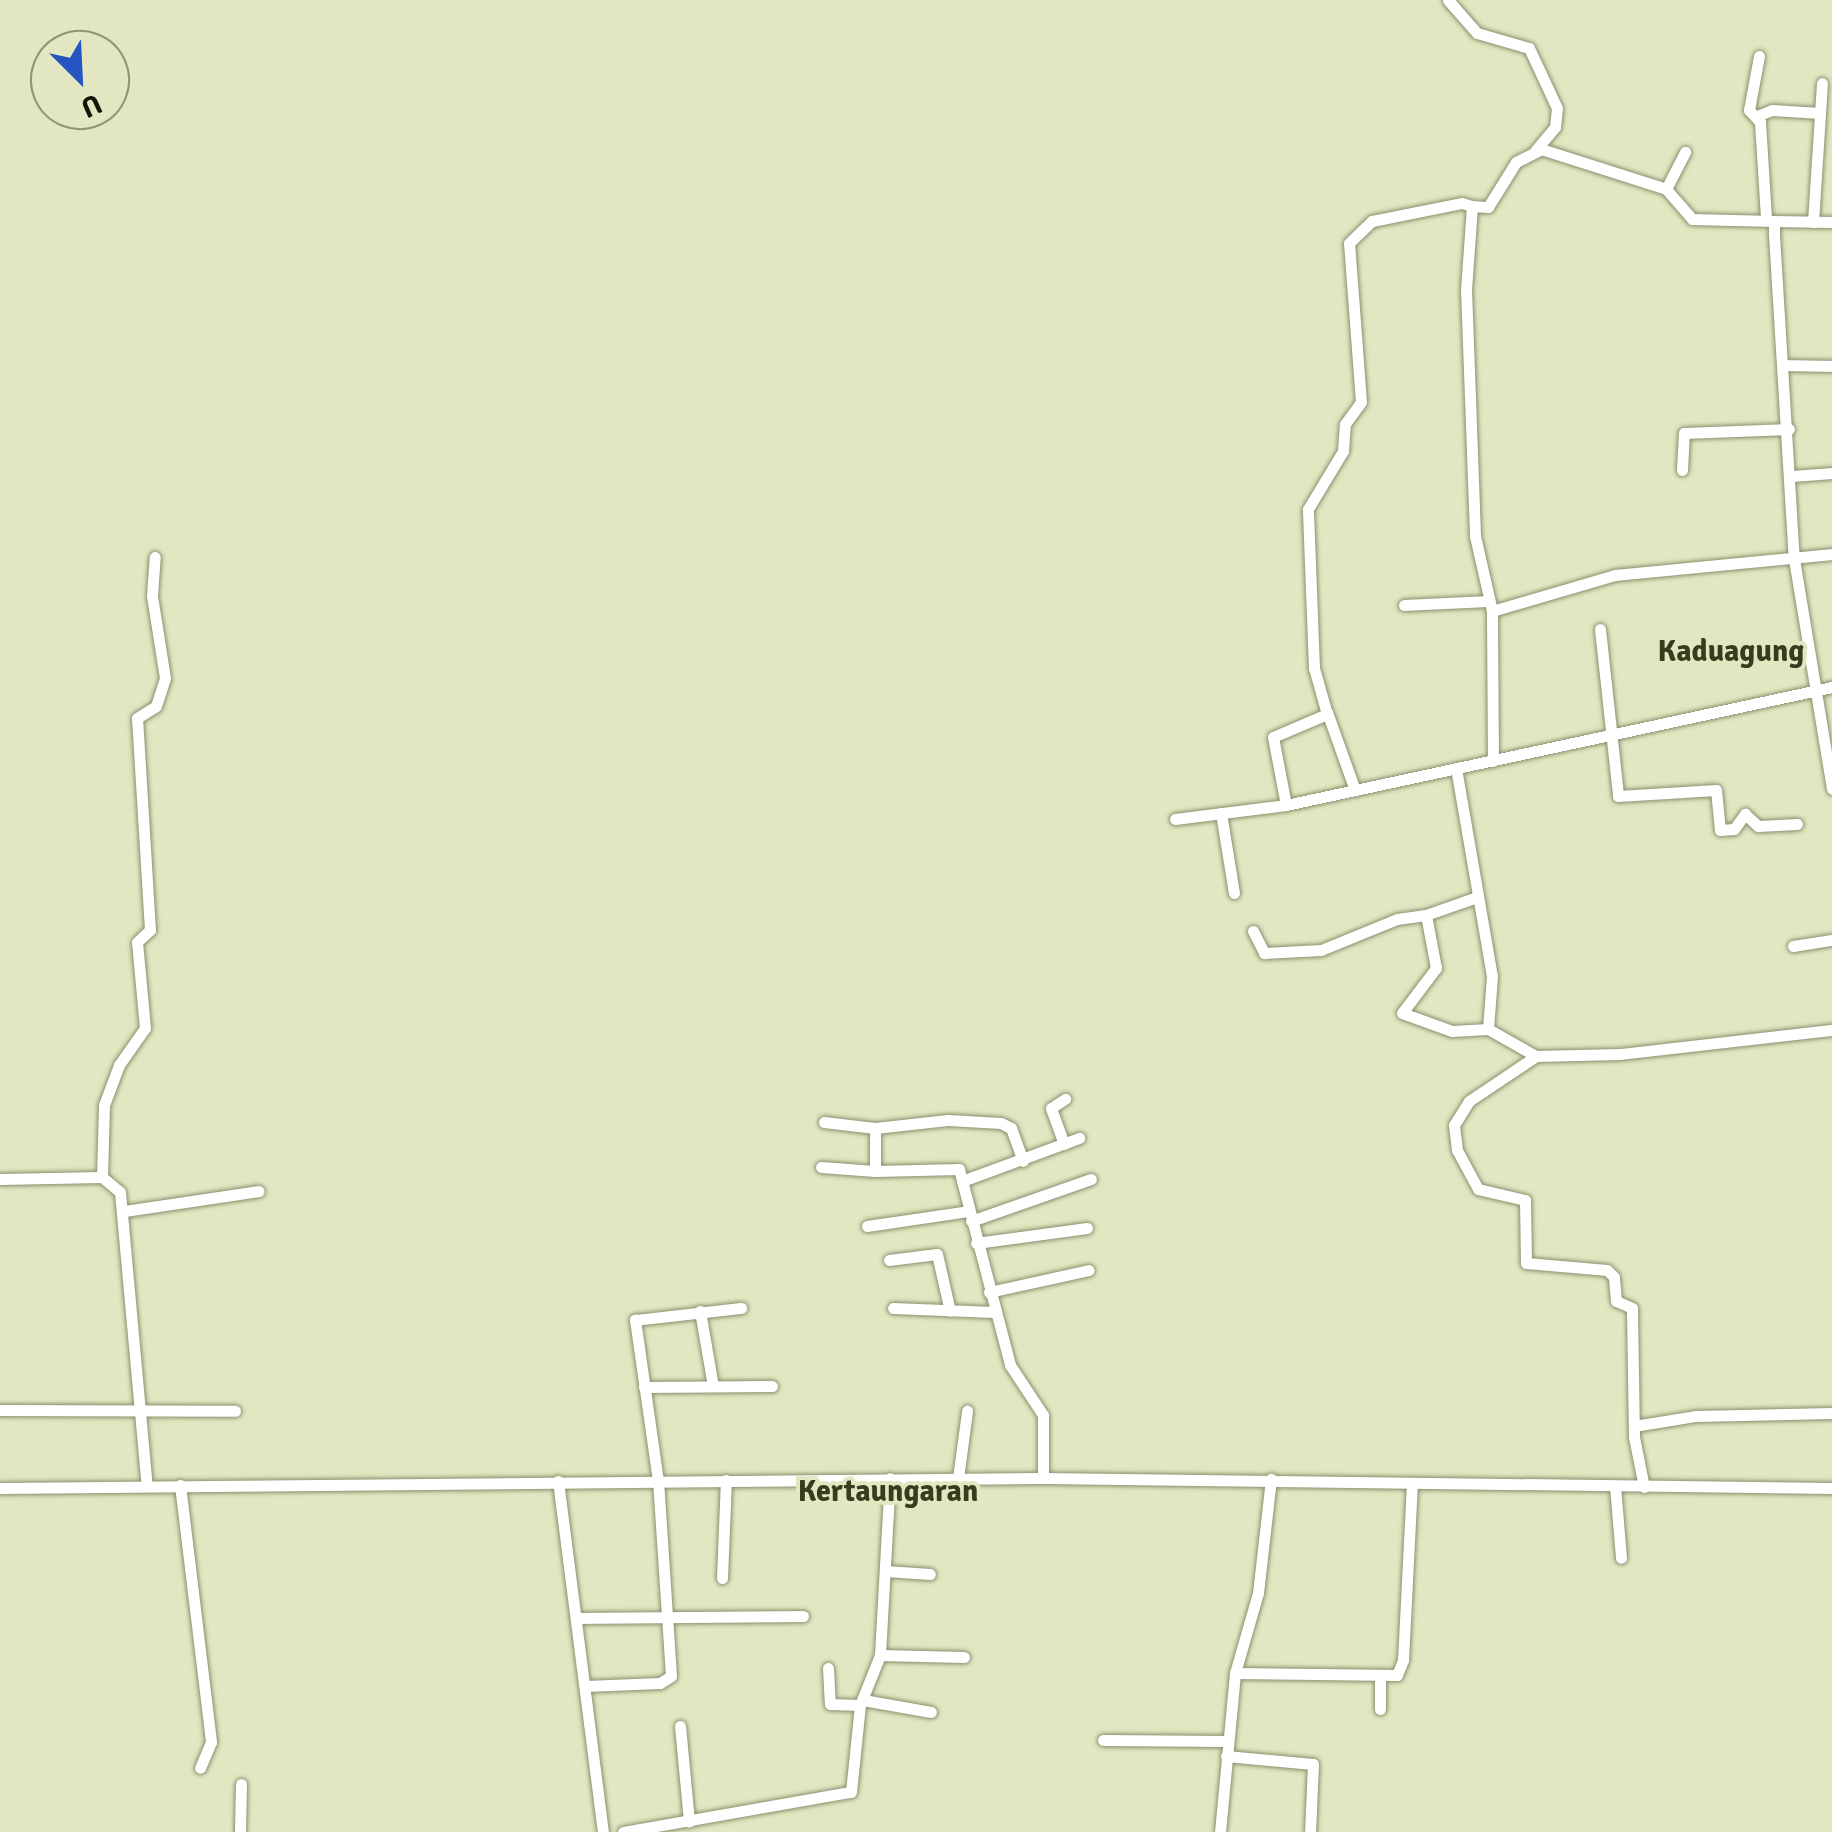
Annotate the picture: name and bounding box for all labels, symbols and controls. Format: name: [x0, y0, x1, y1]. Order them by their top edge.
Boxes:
north arrow: [30, 30, 130, 130]
text: U: [76, 86, 107, 125]
district label: Kaduagung: [1658, 634, 1804, 670]
district label: Kertaungaran: [798, 1474, 978, 1510]

